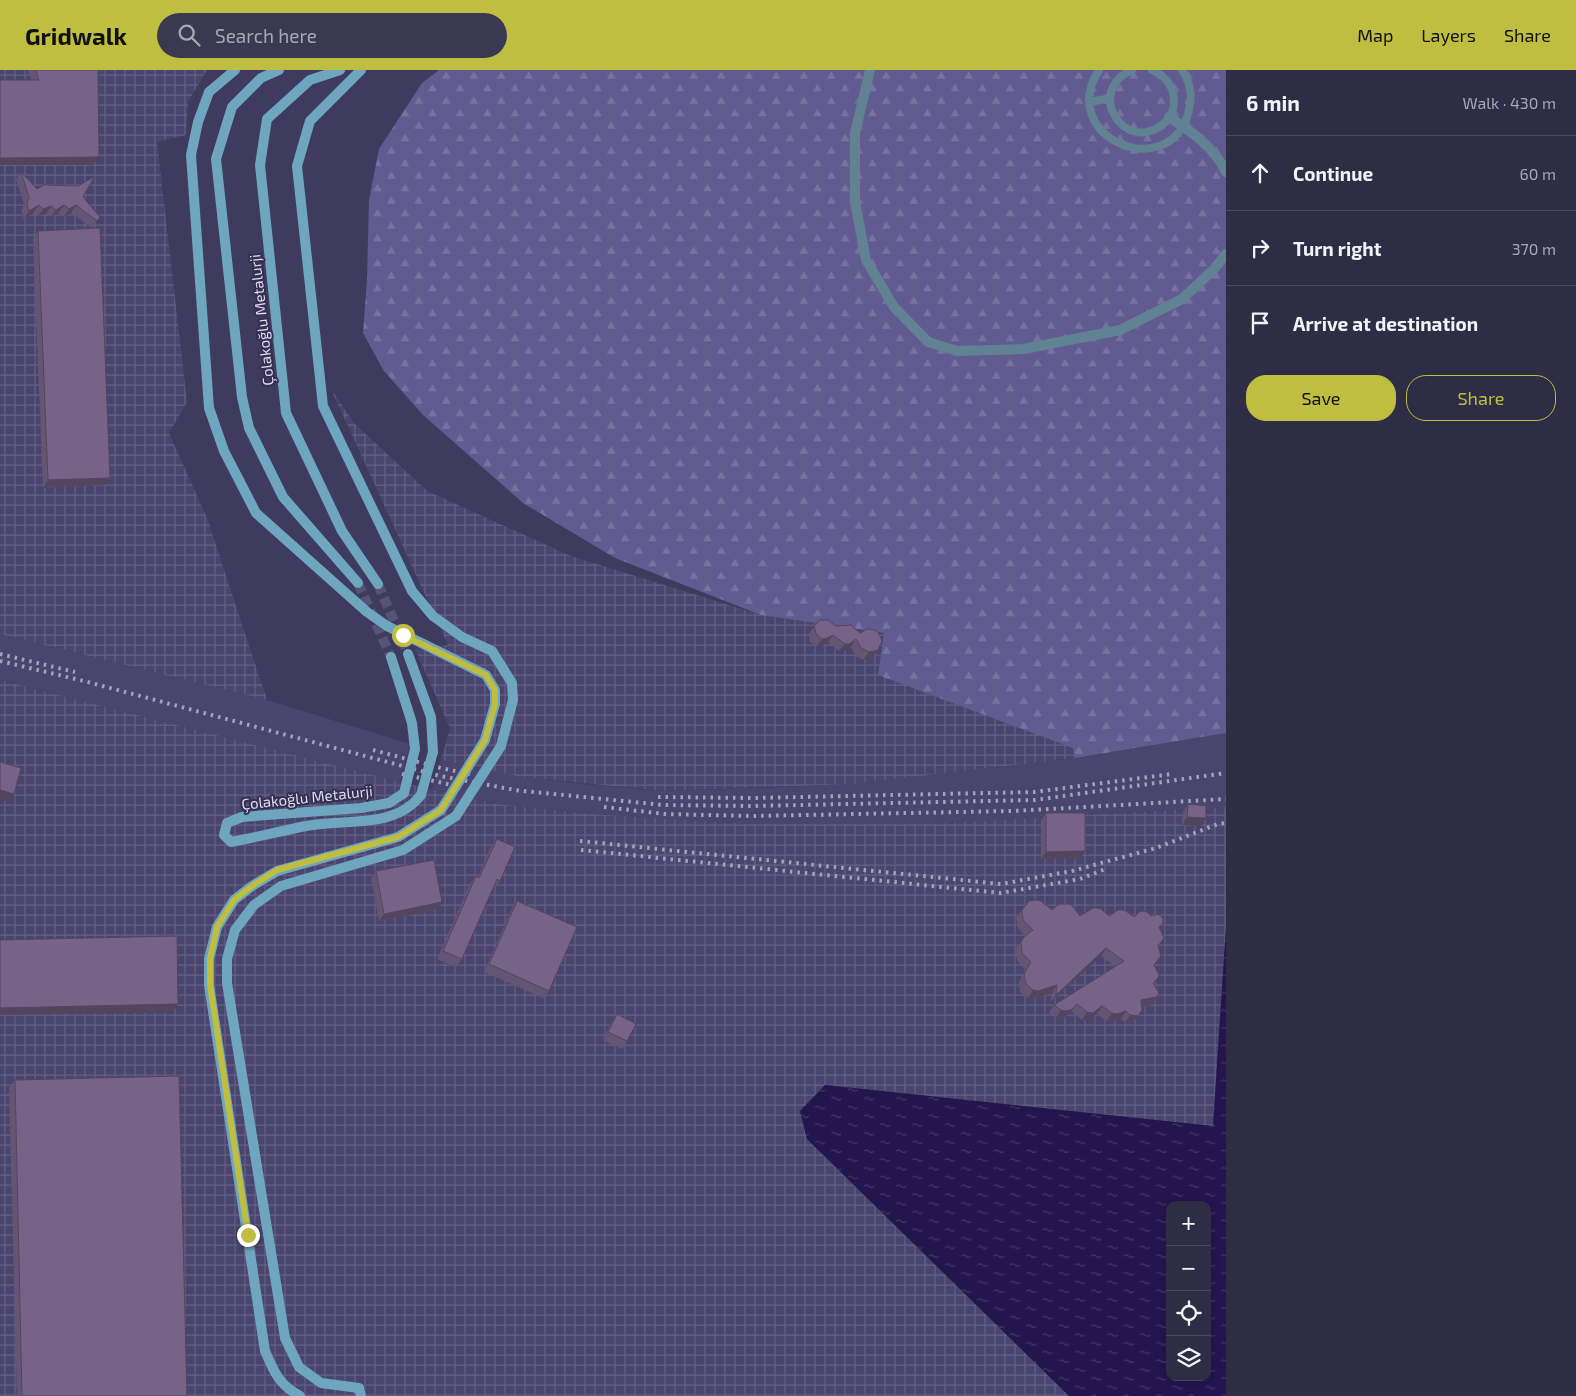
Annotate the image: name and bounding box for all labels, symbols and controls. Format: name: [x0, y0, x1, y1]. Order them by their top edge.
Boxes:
search box: [157, 13, 507, 58]
text: Gridwalk: [25, 21, 127, 50]
icon: search: [175, 21, 203, 49]
text: Search here: [215, 24, 317, 47]
text: Map: [1357, 24, 1393, 46]
text: Layers: [1421, 24, 1476, 46]
text: Share: [1504, 24, 1551, 46]
text: 6 min: [1246, 90, 1300, 115]
text: Walk · 430 m: [1463, 93, 1556, 112]
icon: ahead: [1246, 159, 1274, 187]
text: Continue: [1293, 162, 1373, 185]
text: 60 m: [1520, 164, 1556, 183]
icon: right: [1246, 234, 1274, 262]
text: Turn right: [1293, 237, 1381, 260]
text: 370 m: [1512, 239, 1556, 258]
street label: Çolakoğlu Metalurji: [245, 253, 278, 387]
icon: arrive: [1246, 309, 1274, 337]
text: Arrive at destination: [1293, 312, 1478, 335]
button: Save: [1246, 375, 1396, 421]
button: Share: [1406, 375, 1556, 421]
route start: [392, 624, 415, 647]
street label: Çolakoğlu Metalurji: [240, 781, 374, 814]
map controls: [1166, 1201, 1211, 1381]
button: +: [1166, 1201, 1211, 1246]
route end: [237, 1224, 260, 1247]
button: −: [1166, 1246, 1211, 1291]
button: locate: [1166, 1291, 1211, 1336]
button: layers: [1166, 1336, 1211, 1381]

